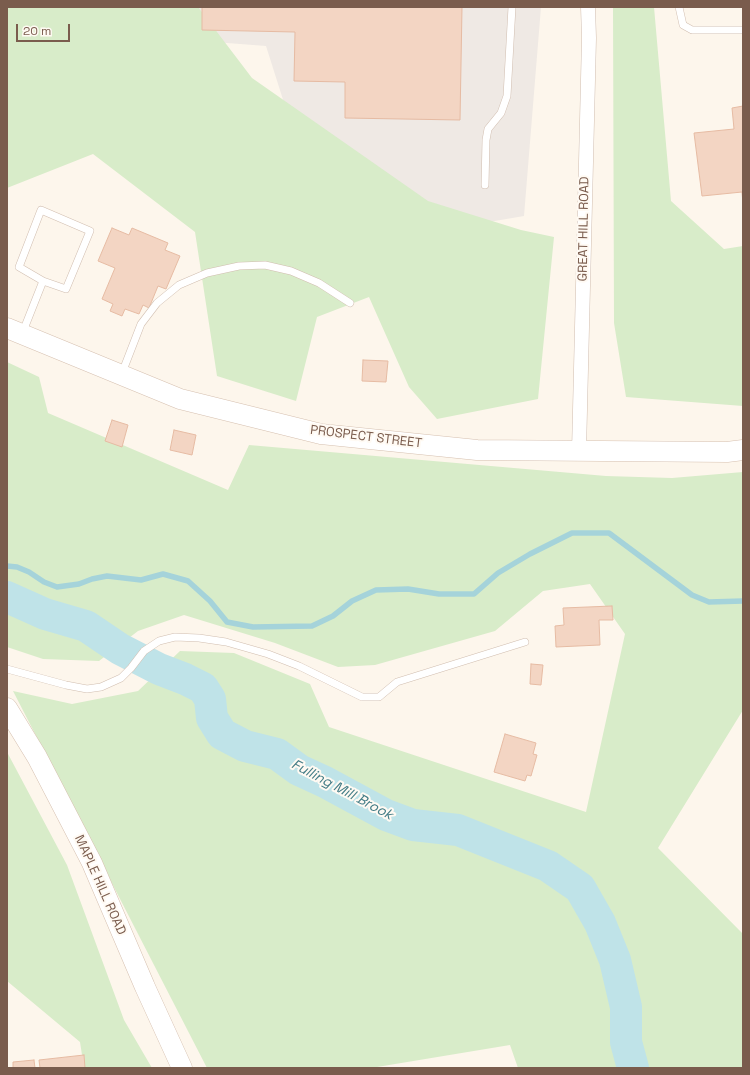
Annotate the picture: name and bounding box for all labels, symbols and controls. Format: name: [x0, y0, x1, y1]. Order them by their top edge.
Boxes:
scale bar: [18, 16, 72, 42]
text: 20 m: [23, 23, 51, 39]
street label: GREAT HILL ROAD: [575, 176, 593, 282]
street label: PROSPECT STREET: [309, 422, 423, 452]
water label: Fulling Mill Brook: [288, 756, 396, 824]
street label: MAPLE HILL ROAD: [71, 833, 129, 937]

